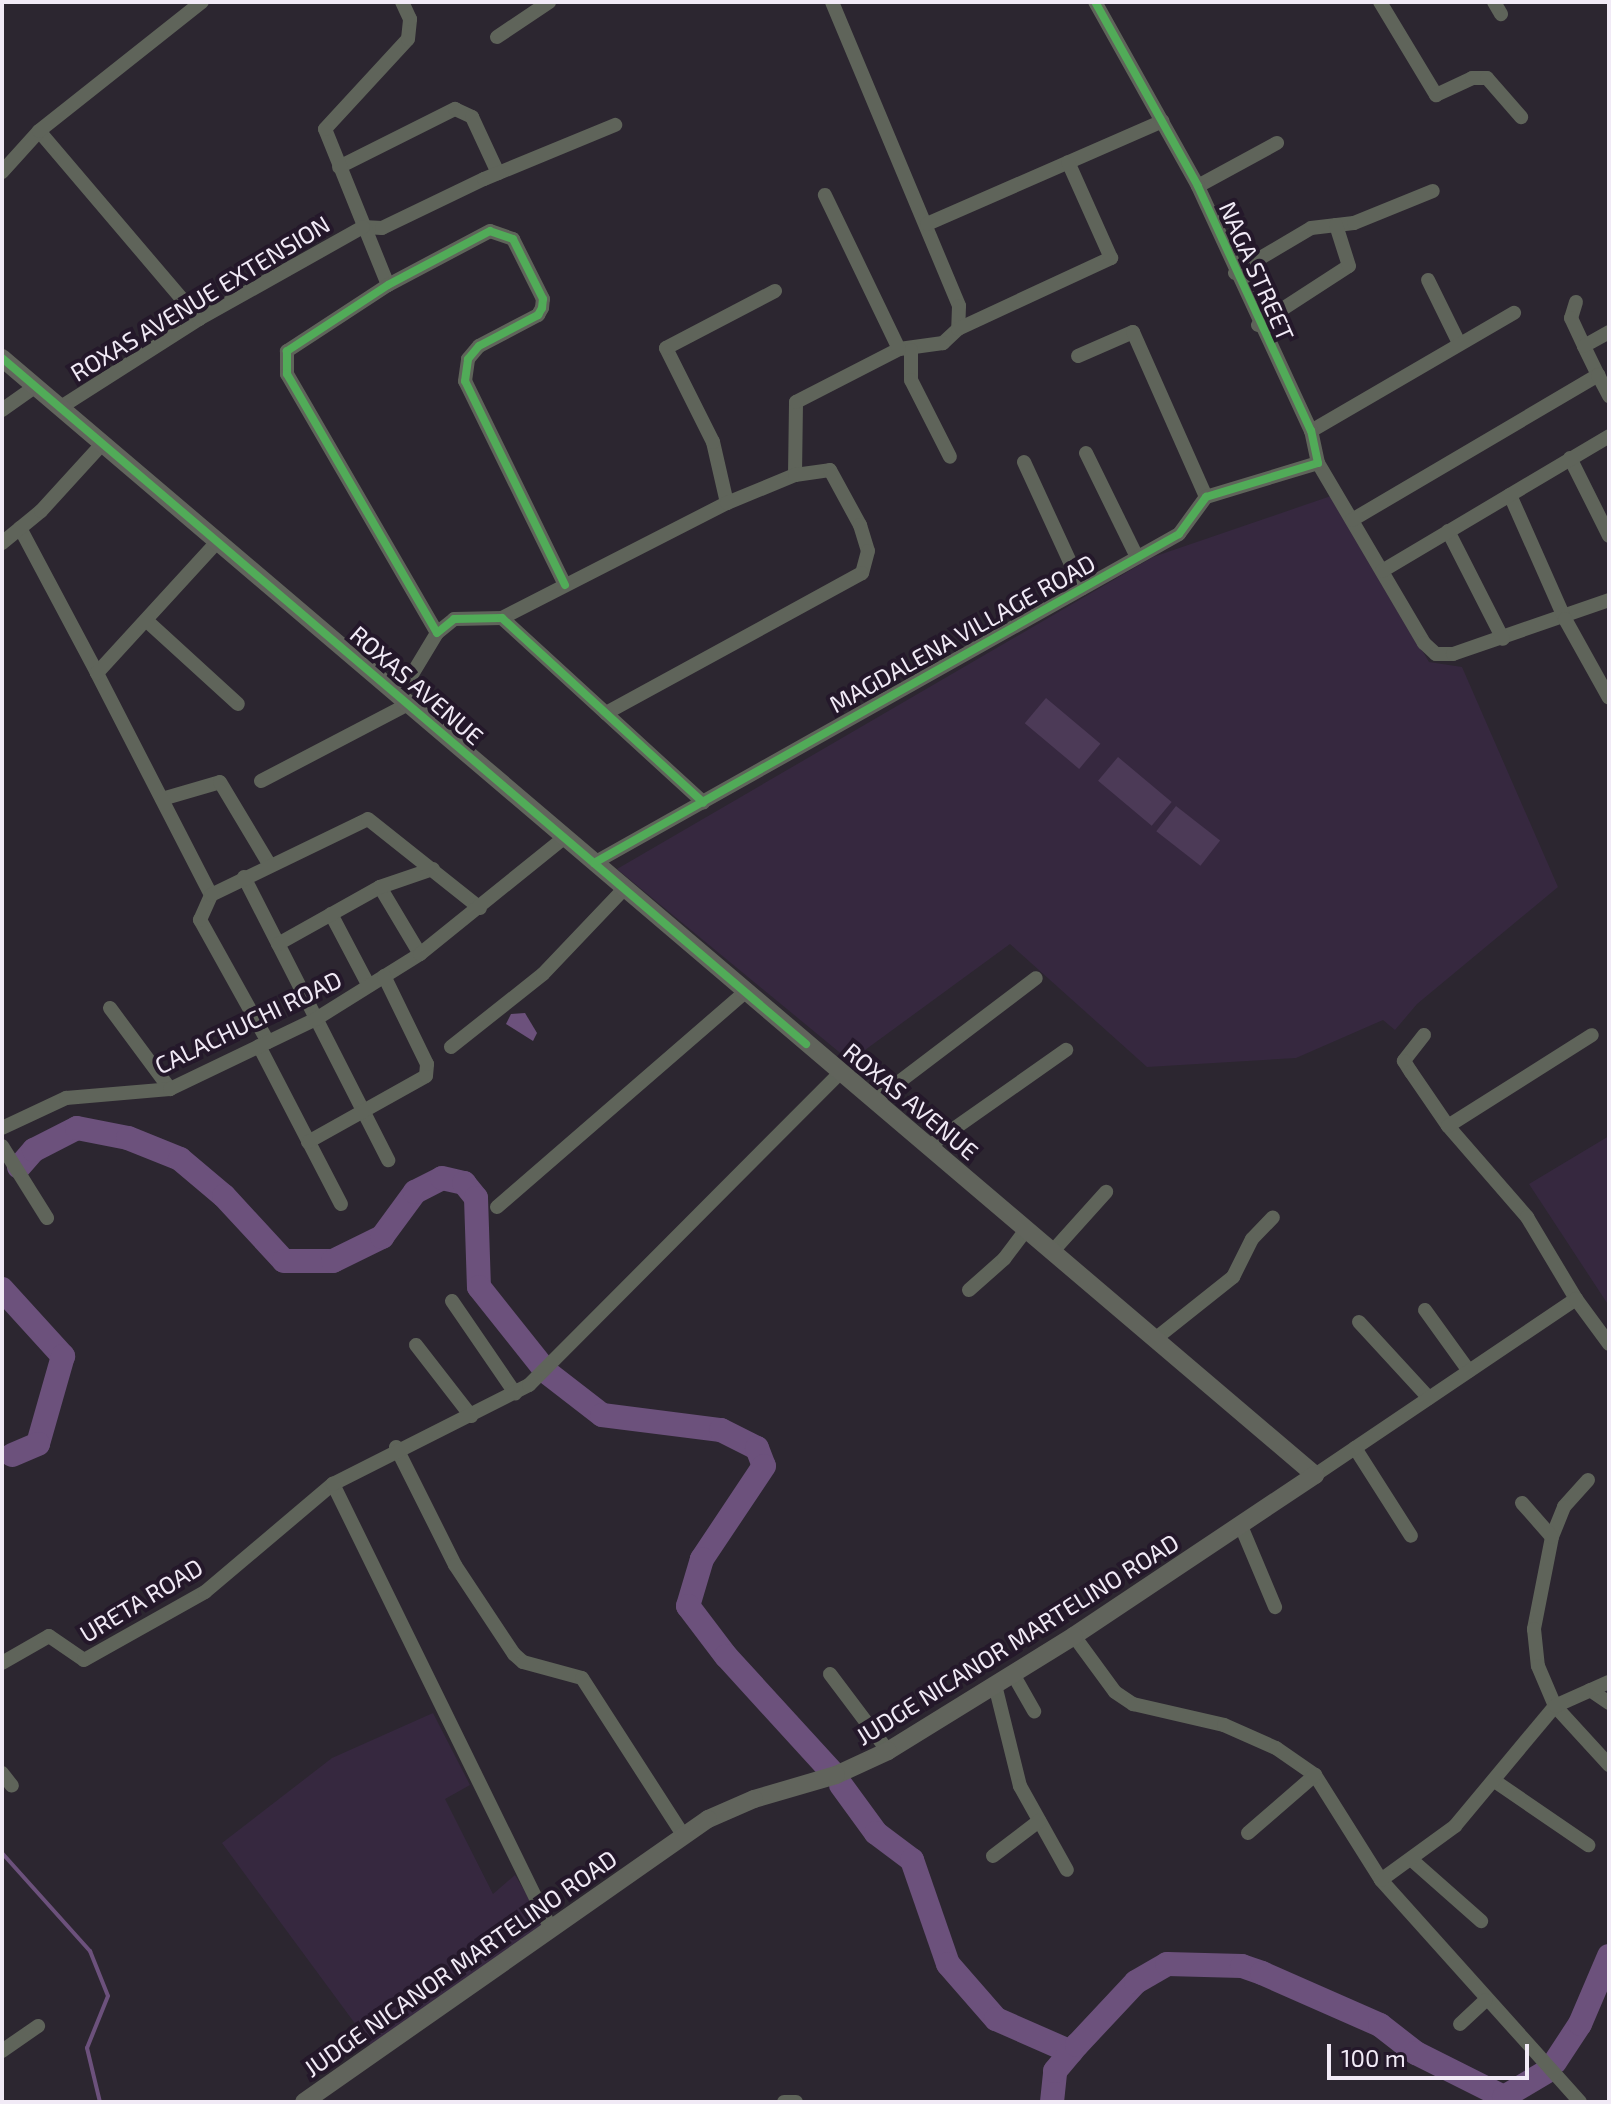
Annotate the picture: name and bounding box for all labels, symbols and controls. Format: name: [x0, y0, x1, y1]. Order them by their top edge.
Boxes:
street label: NAGA STREET: [1213, 197, 1301, 345]
street label: ROXAS AVENUE EXTENSION: [65, 209, 335, 387]
street label: MAGDALENA VILLAGE ROAD: [824, 548, 1100, 718]
street label: ROXAS AVENUE: [344, 619, 490, 751]
street label: CALACHUCHI ROAD: [150, 964, 346, 1080]
street label: ROXAS AVENUE: [838, 1036, 984, 1166]
street label: JUDGE NICANOR MARTELINO ROAD: [850, 1527, 1184, 1751]
street label: URETA ROAD: [74, 1552, 208, 1648]
street label: JUDGE NICANOR MARTELINO ROAD: [298, 1844, 622, 2082]
scale bar: [1331, 2028, 1533, 2078]
text: 100 m: [1341, 2043, 1406, 2072]

